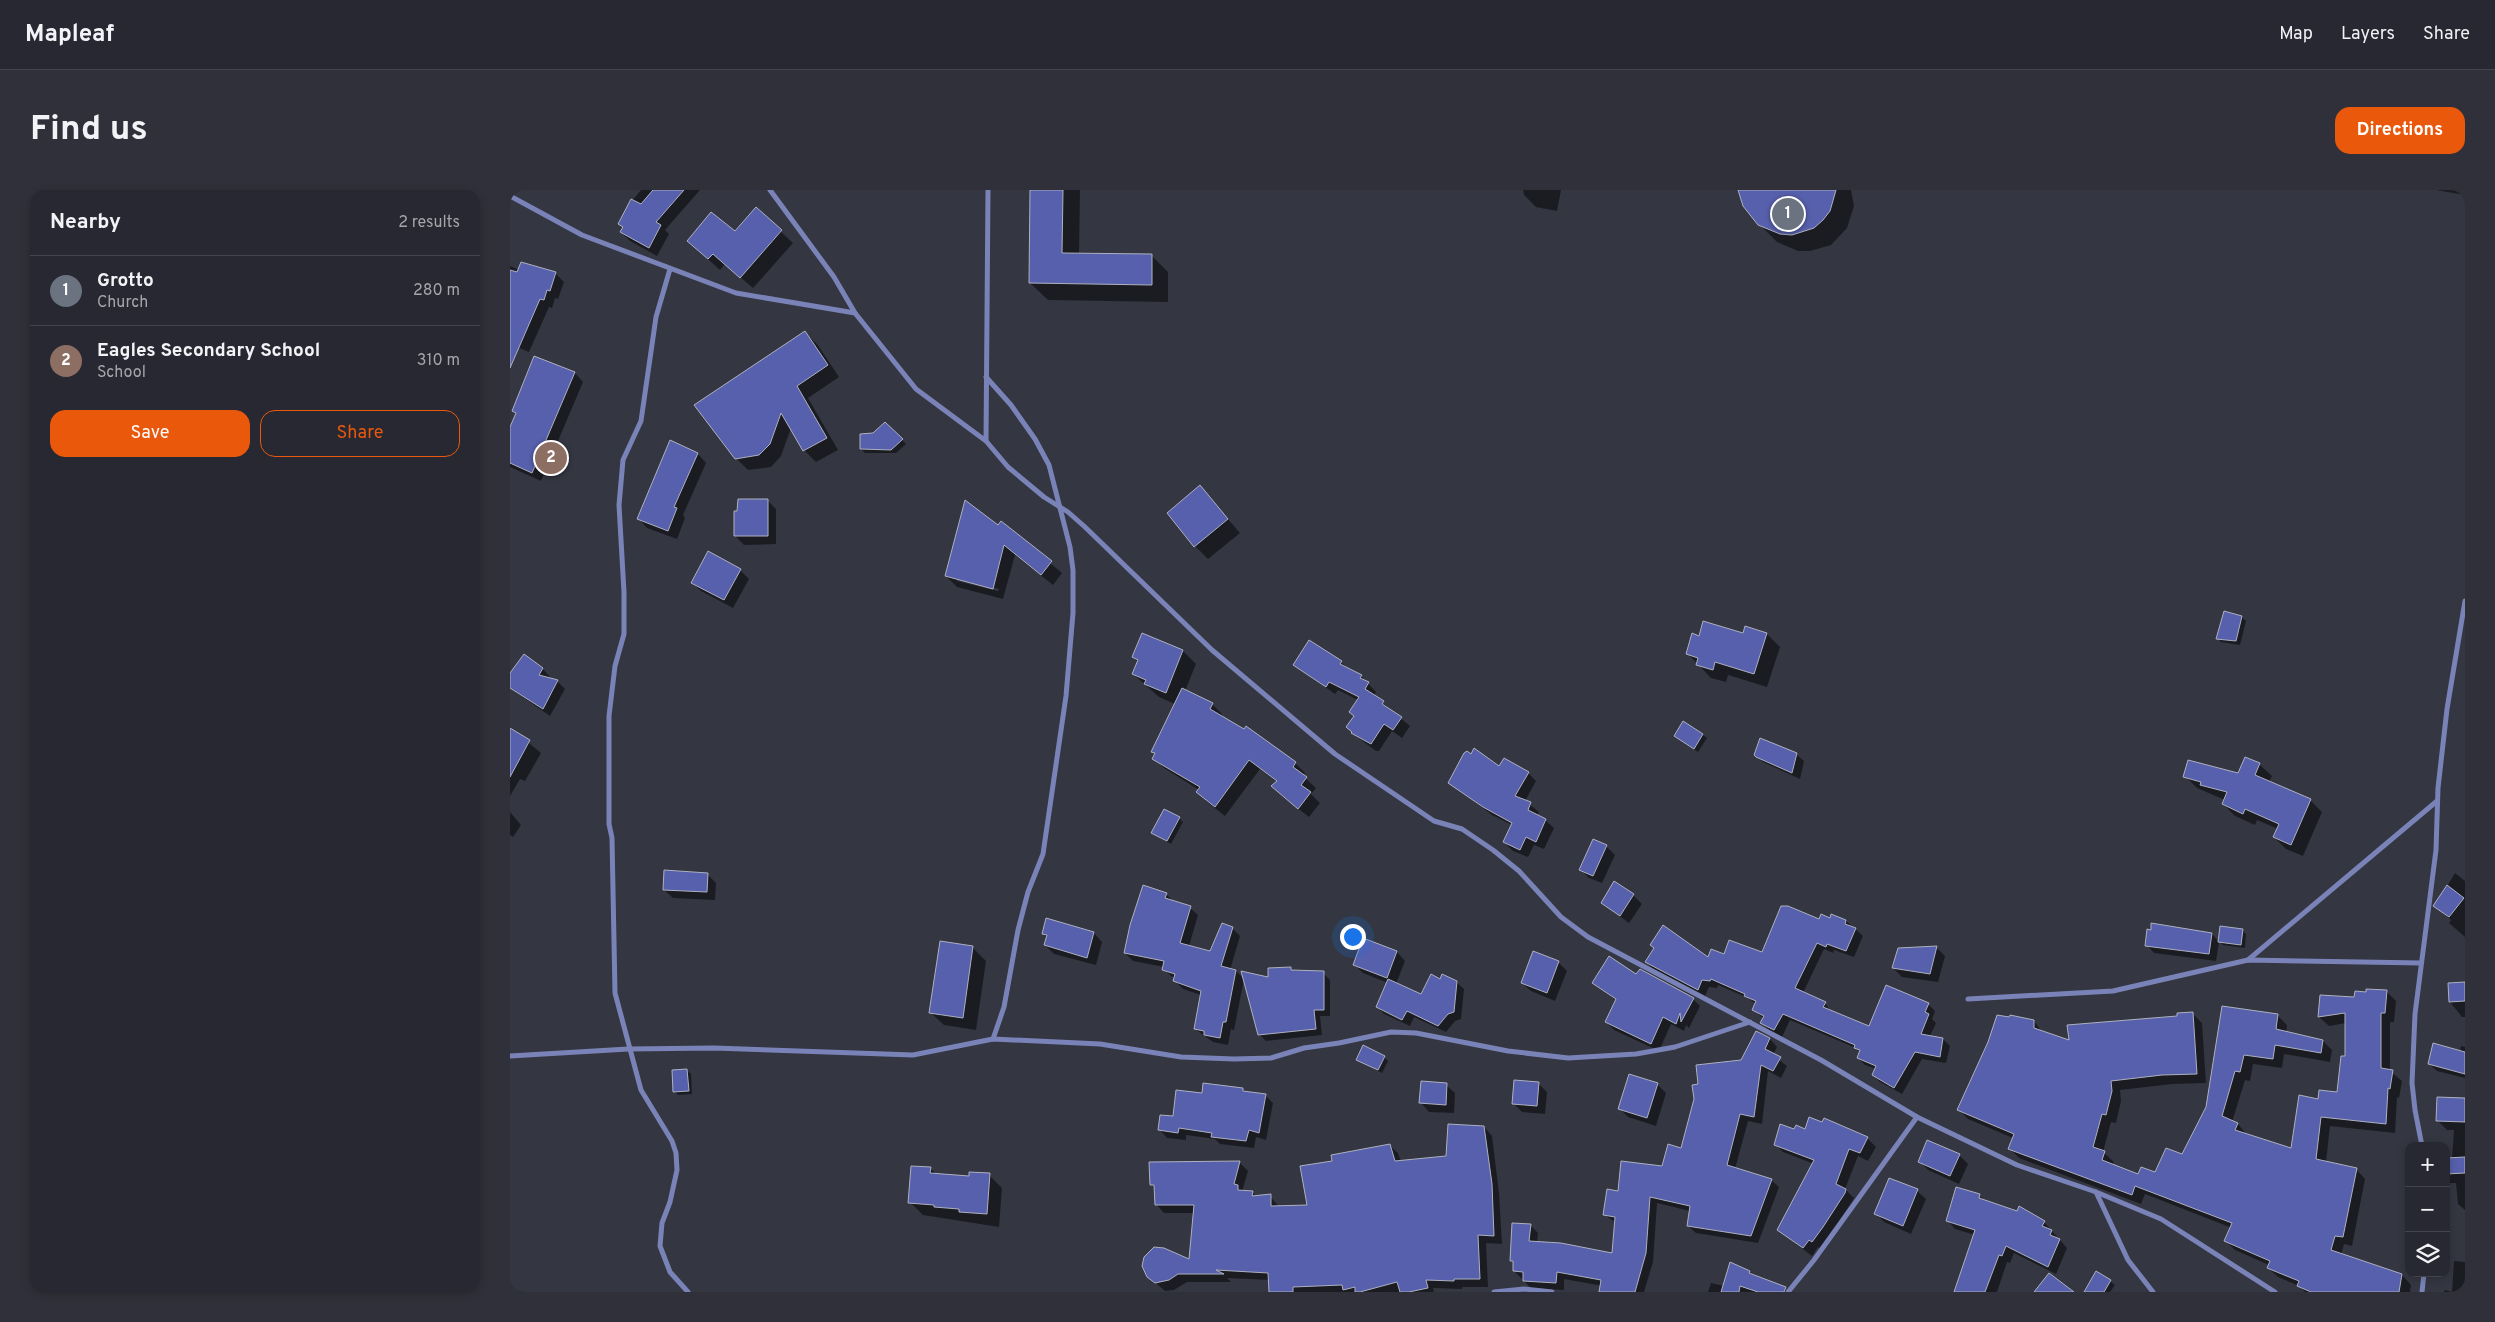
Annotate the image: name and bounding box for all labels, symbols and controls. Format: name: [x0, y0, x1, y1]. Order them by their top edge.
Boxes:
text: Mapleaf: [25, 20, 114, 50]
text: Map: [2279, 23, 2313, 46]
text: Layers: [2341, 23, 2395, 46]
text: Share: [2423, 23, 2470, 46]
button: Directions: [2335, 107, 2465, 154]
text: Find us: [30, 108, 148, 152]
pin: 1: [1772, 195, 1804, 233]
text: Nearby: [50, 209, 121, 236]
text: 2 results: [398, 213, 460, 233]
text: Grotto: [97, 269, 154, 293]
text: 1: [63, 281, 69, 301]
text: 280 m: [413, 281, 460, 301]
text: Church: [97, 293, 148, 313]
text: Eagles Secondary School: [97, 339, 320, 363]
text: 2: [61, 351, 71, 371]
text: 310 m: [417, 351, 460, 371]
text: School: [97, 363, 146, 383]
button: Save: [50, 410, 250, 457]
button: Share: [260, 410, 460, 457]
pin: 2: [535, 439, 567, 477]
your location: [1340, 924, 1366, 950]
map controls: [2405, 1142, 2450, 1277]
button: +: [2405, 1142, 2450, 1187]
button: −: [2405, 1187, 2450, 1232]
button: layers: [2405, 1232, 2450, 1277]

